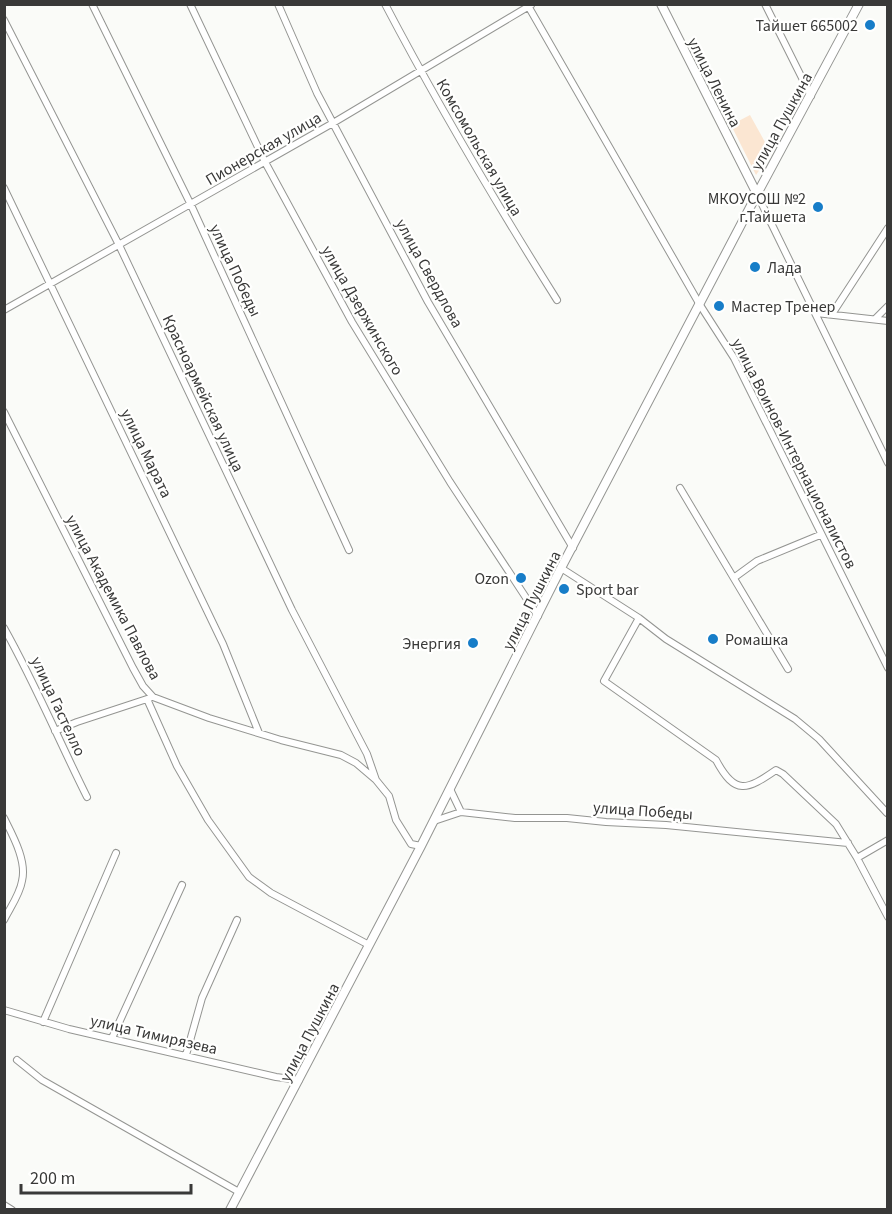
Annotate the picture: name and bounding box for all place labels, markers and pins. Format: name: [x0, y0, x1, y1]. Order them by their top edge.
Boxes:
place label: Тайшет 665002: [755, 15, 858, 37]
marker: Тайшет 665002: [863, 18, 877, 32]
place label: МКОУСОШ №2 г.Тайшета: [708, 188, 806, 228]
marker: МКОУСОШ №2 г.Тайшета: [811, 200, 825, 214]
place label: Лада: [767, 257, 802, 279]
marker: Лада: [748, 260, 762, 274]
place label: Мастер Тренер: [731, 296, 836, 318]
marker: Мастер Тренер: [712, 299, 726, 313]
place label: Ozon: [474, 568, 509, 590]
marker: Ozon: [514, 571, 528, 585]
place label: Sport bar: [576, 579, 639, 601]
marker: Sport bar: [557, 582, 571, 596]
place label: Ромашка: [725, 629, 788, 651]
marker: Ромашка: [706, 632, 720, 646]
place label: Энергия: [402, 633, 461, 655]
marker: Энергия: [466, 636, 480, 650]

